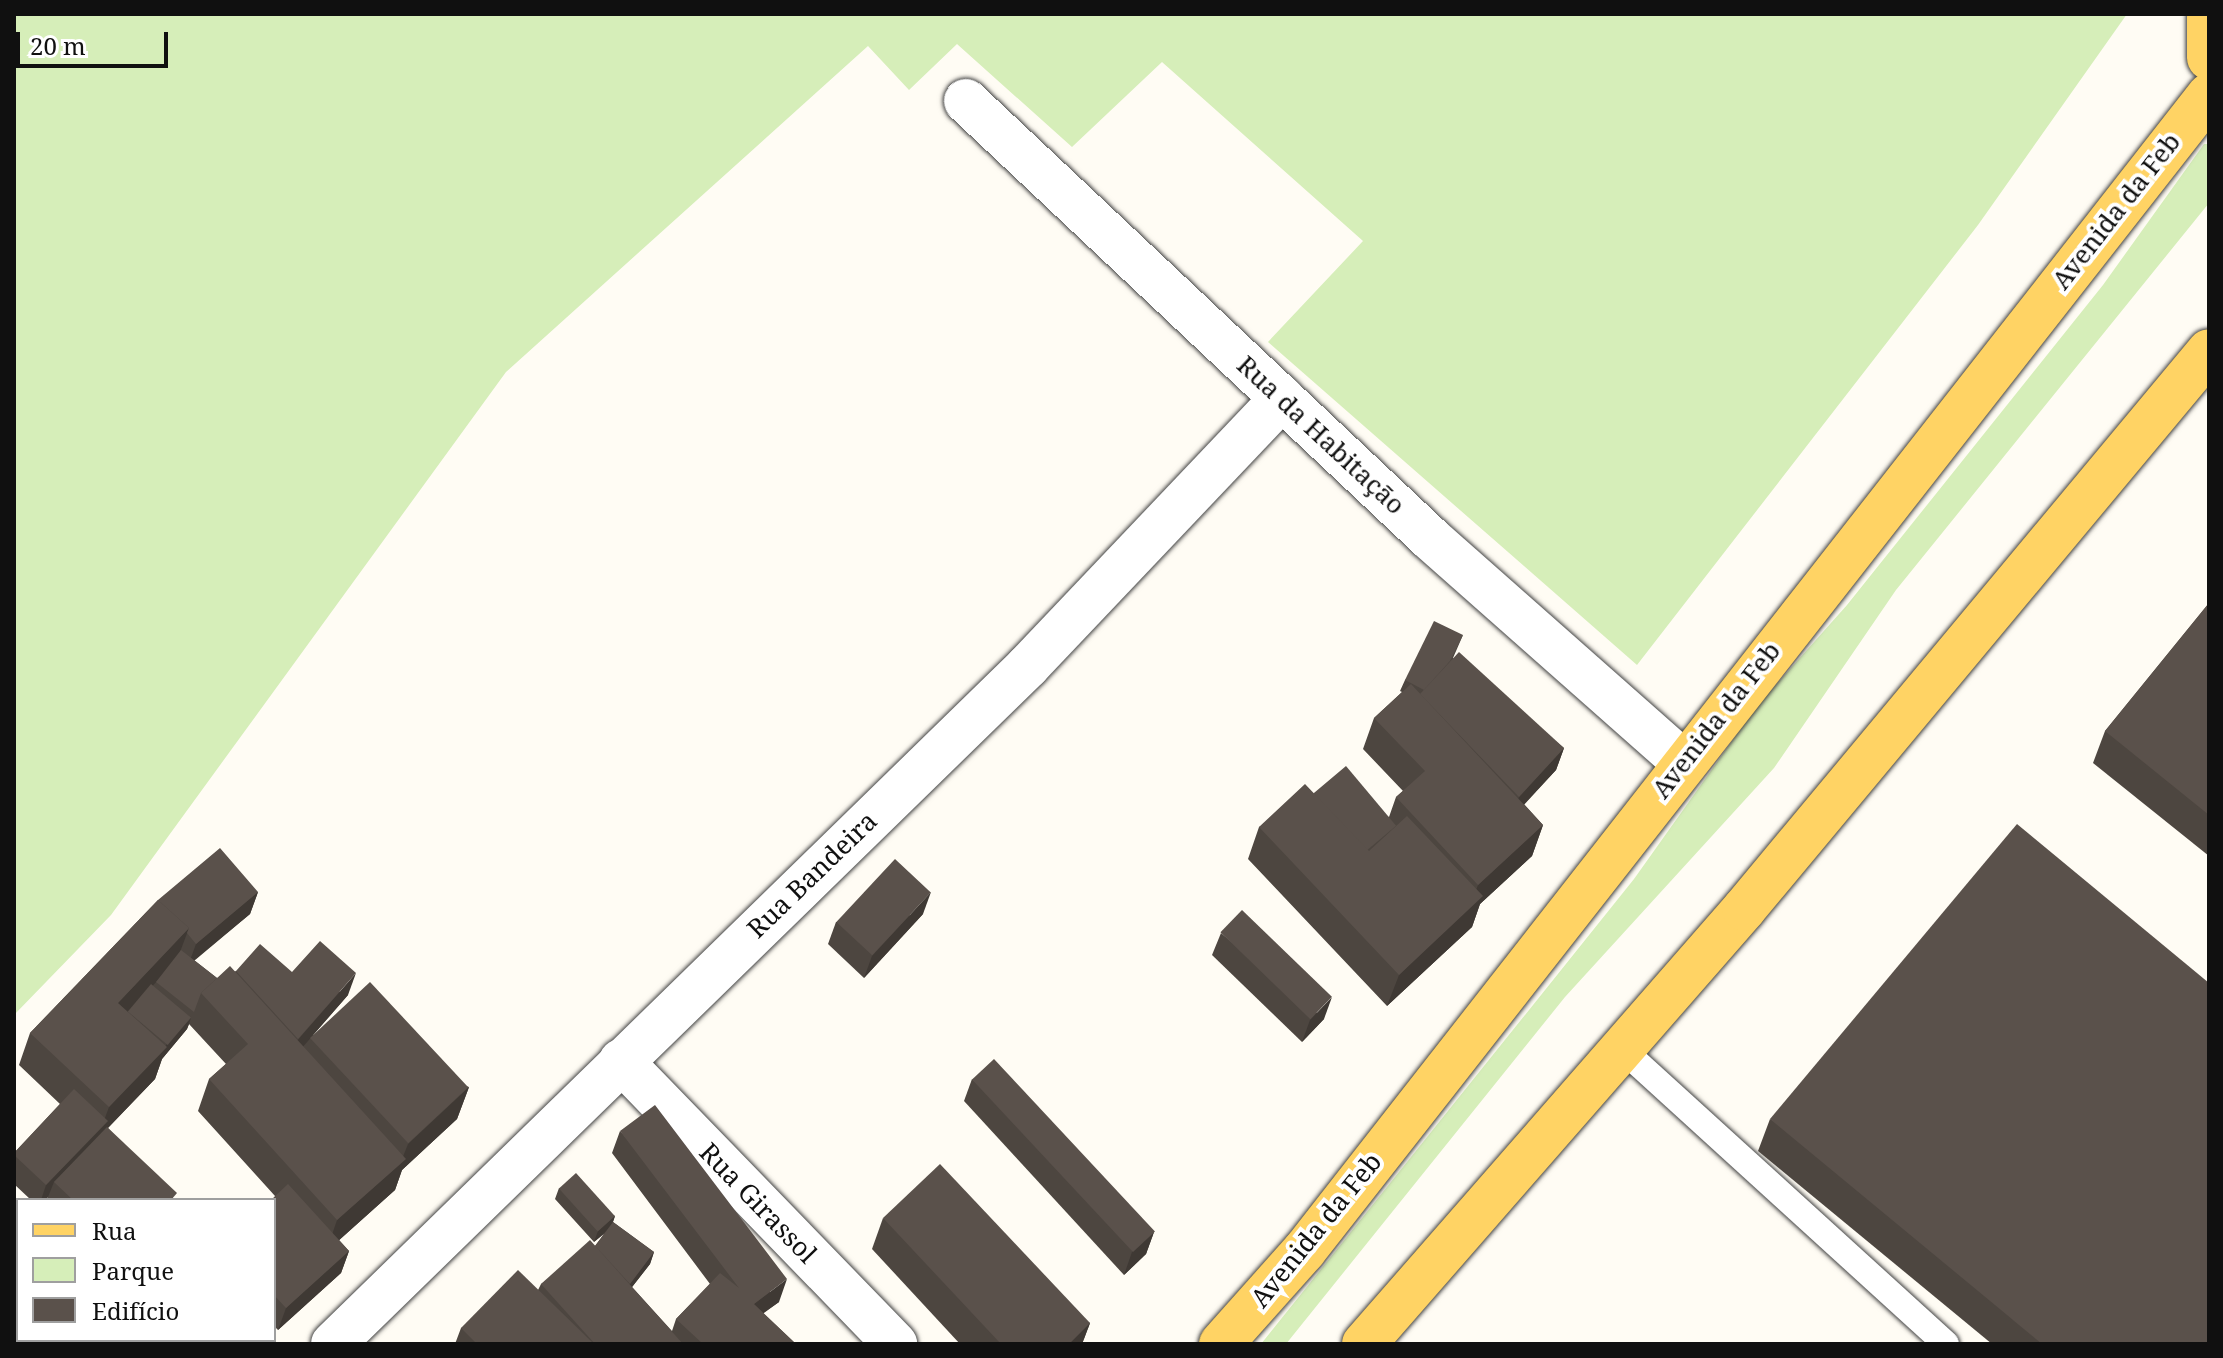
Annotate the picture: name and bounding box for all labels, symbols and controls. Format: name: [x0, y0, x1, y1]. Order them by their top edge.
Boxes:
scale bar: [20, 16, 172, 66]
text: 20 m: [30, 29, 86, 62]
street label: Avenida da Feb: [2045, 127, 2187, 295]
street label: Rua da Habitação: [1231, 349, 1411, 521]
street label: Avenida da Feb: [1645, 636, 1787, 804]
street label: Rua Bandeira: [741, 805, 883, 945]
street label: Rua Girassol: [693, 1137, 823, 1269]
street label: Avenida da Feb: [1244, 1146, 1388, 1314]
legend: [16, 1198, 276, 1342]
text: Rua: [92, 1214, 137, 1247]
text: Parque: [92, 1254, 174, 1287]
text: Edifício: [92, 1294, 179, 1327]

